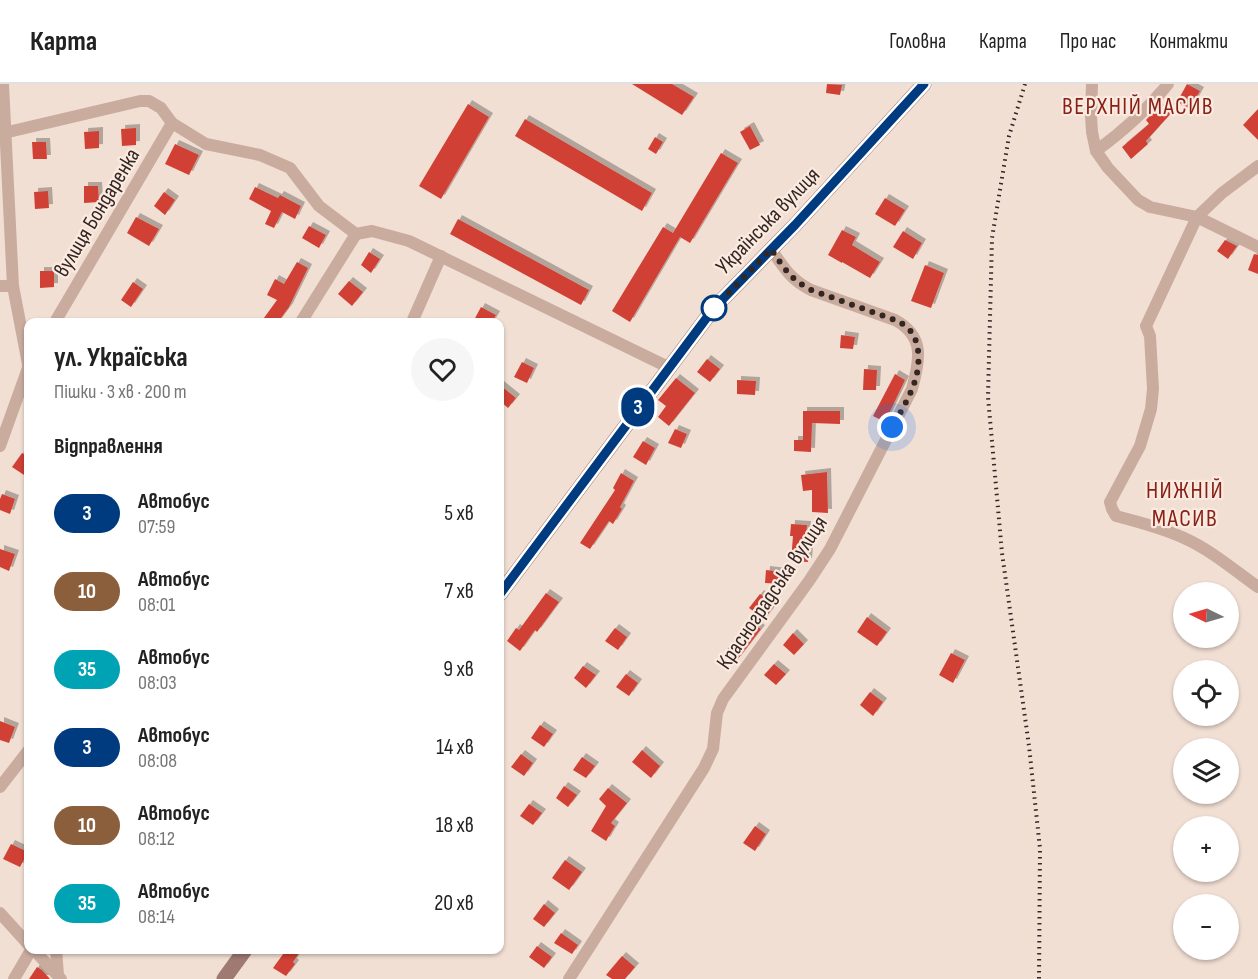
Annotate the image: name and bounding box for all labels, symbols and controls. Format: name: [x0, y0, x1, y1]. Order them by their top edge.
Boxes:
text: Карта: [30, 25, 97, 58]
text: Головна: [889, 29, 946, 54]
text: Карта: [979, 29, 1027, 54]
text: Про нас: [1060, 29, 1116, 54]
text: Контакти: [1149, 29, 1228, 54]
district label: ВЕРХНІЙ МАСИВ: [1062, 92, 1214, 121]
street label: вулиця Бондаренка: [48, 144, 146, 282]
street label: Українська вулиця: [710, 162, 826, 280]
unlabelled marker: [701, 295, 727, 321]
button: heart: [411, 338, 474, 401]
text: ул. Україська: [54, 341, 188, 374]
text: Пішки · 3 хв · 200 m: [54, 380, 187, 404]
line badge: 3: [618, 388, 658, 426]
text: 3: [633, 395, 643, 420]
your location: [877, 412, 907, 442]
text: Відправлення: [54, 433, 163, 460]
district label: НИЖНІЙ МАСИВ: [1146, 476, 1224, 533]
text: Автобус: [138, 488, 210, 515]
text: 5 хв: [444, 500, 474, 527]
text: 3: [82, 501, 92, 526]
street label: Красноградська вулиця: [711, 511, 834, 675]
text: 07:59: [138, 515, 175, 539]
text: Автобус: [138, 566, 210, 593]
text: 7 хв: [444, 578, 474, 605]
text: 10: [78, 579, 96, 604]
north arrow: [1173, 582, 1239, 648]
map controls: [1173, 582, 1239, 960]
text: 08:01: [138, 593, 175, 617]
text: Автобус: [138, 644, 210, 671]
text: 9 хв: [443, 656, 474, 683]
text: 35: [78, 657, 96, 682]
button: locate: [1173, 660, 1239, 726]
text: 08:03: [138, 671, 177, 695]
text: Автобус: [138, 722, 210, 749]
text: 14 хв: [436, 734, 474, 761]
text: 3: [82, 735, 92, 760]
button: layers: [1173, 738, 1239, 804]
text: 08:08: [138, 749, 177, 773]
text: Автобус: [138, 800, 210, 827]
text: 18 хв: [436, 812, 474, 839]
text: 10: [78, 813, 96, 838]
button: +: [1173, 816, 1239, 882]
text: 08:12: [138, 827, 175, 851]
text: Автобус: [138, 878, 210, 905]
text: 20 хв: [434, 890, 474, 917]
text: 35: [78, 891, 96, 916]
button: −: [1173, 894, 1239, 960]
text: 08:14: [138, 905, 175, 929]

